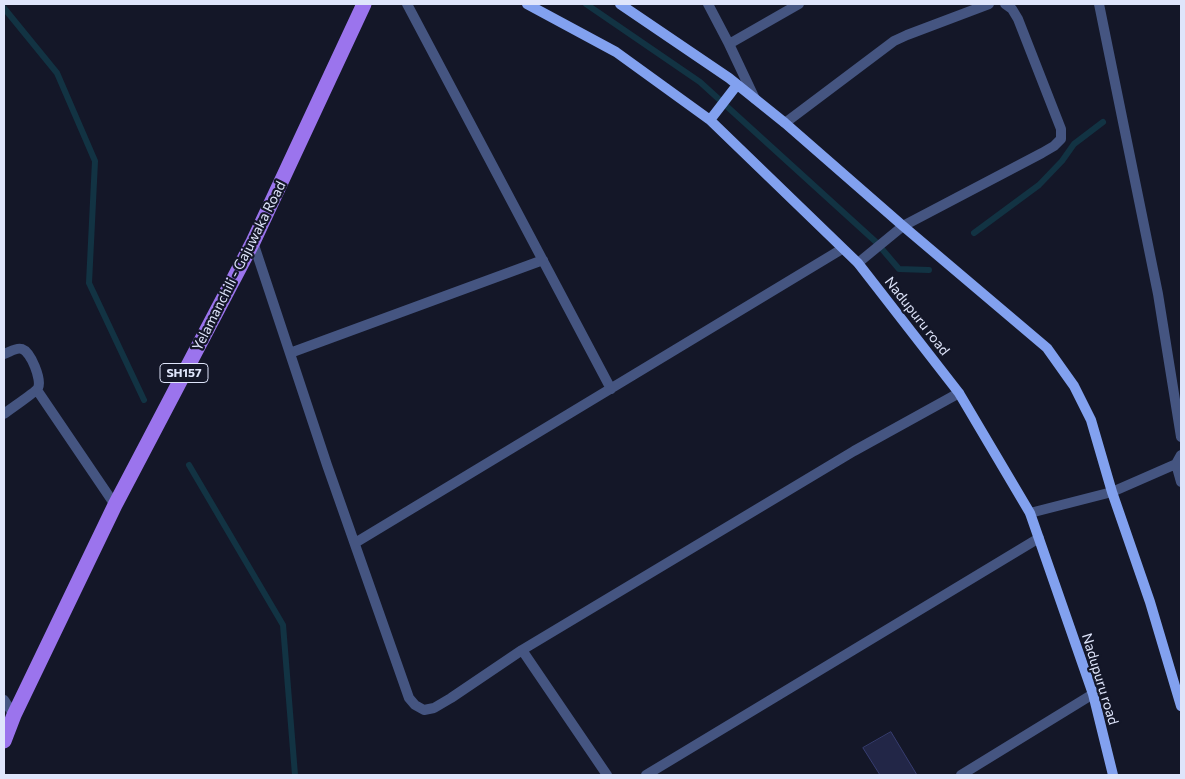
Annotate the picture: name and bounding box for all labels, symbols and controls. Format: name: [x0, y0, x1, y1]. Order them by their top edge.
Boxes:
street label: Yelamanchili - Gajuwaka Road: [189, 178, 289, 354]
street label: Nadupuru road: [881, 273, 953, 359]
road number: SH157: [160, 363, 208, 382]
street label: Nadupuru road: [1078, 631, 1122, 727]

